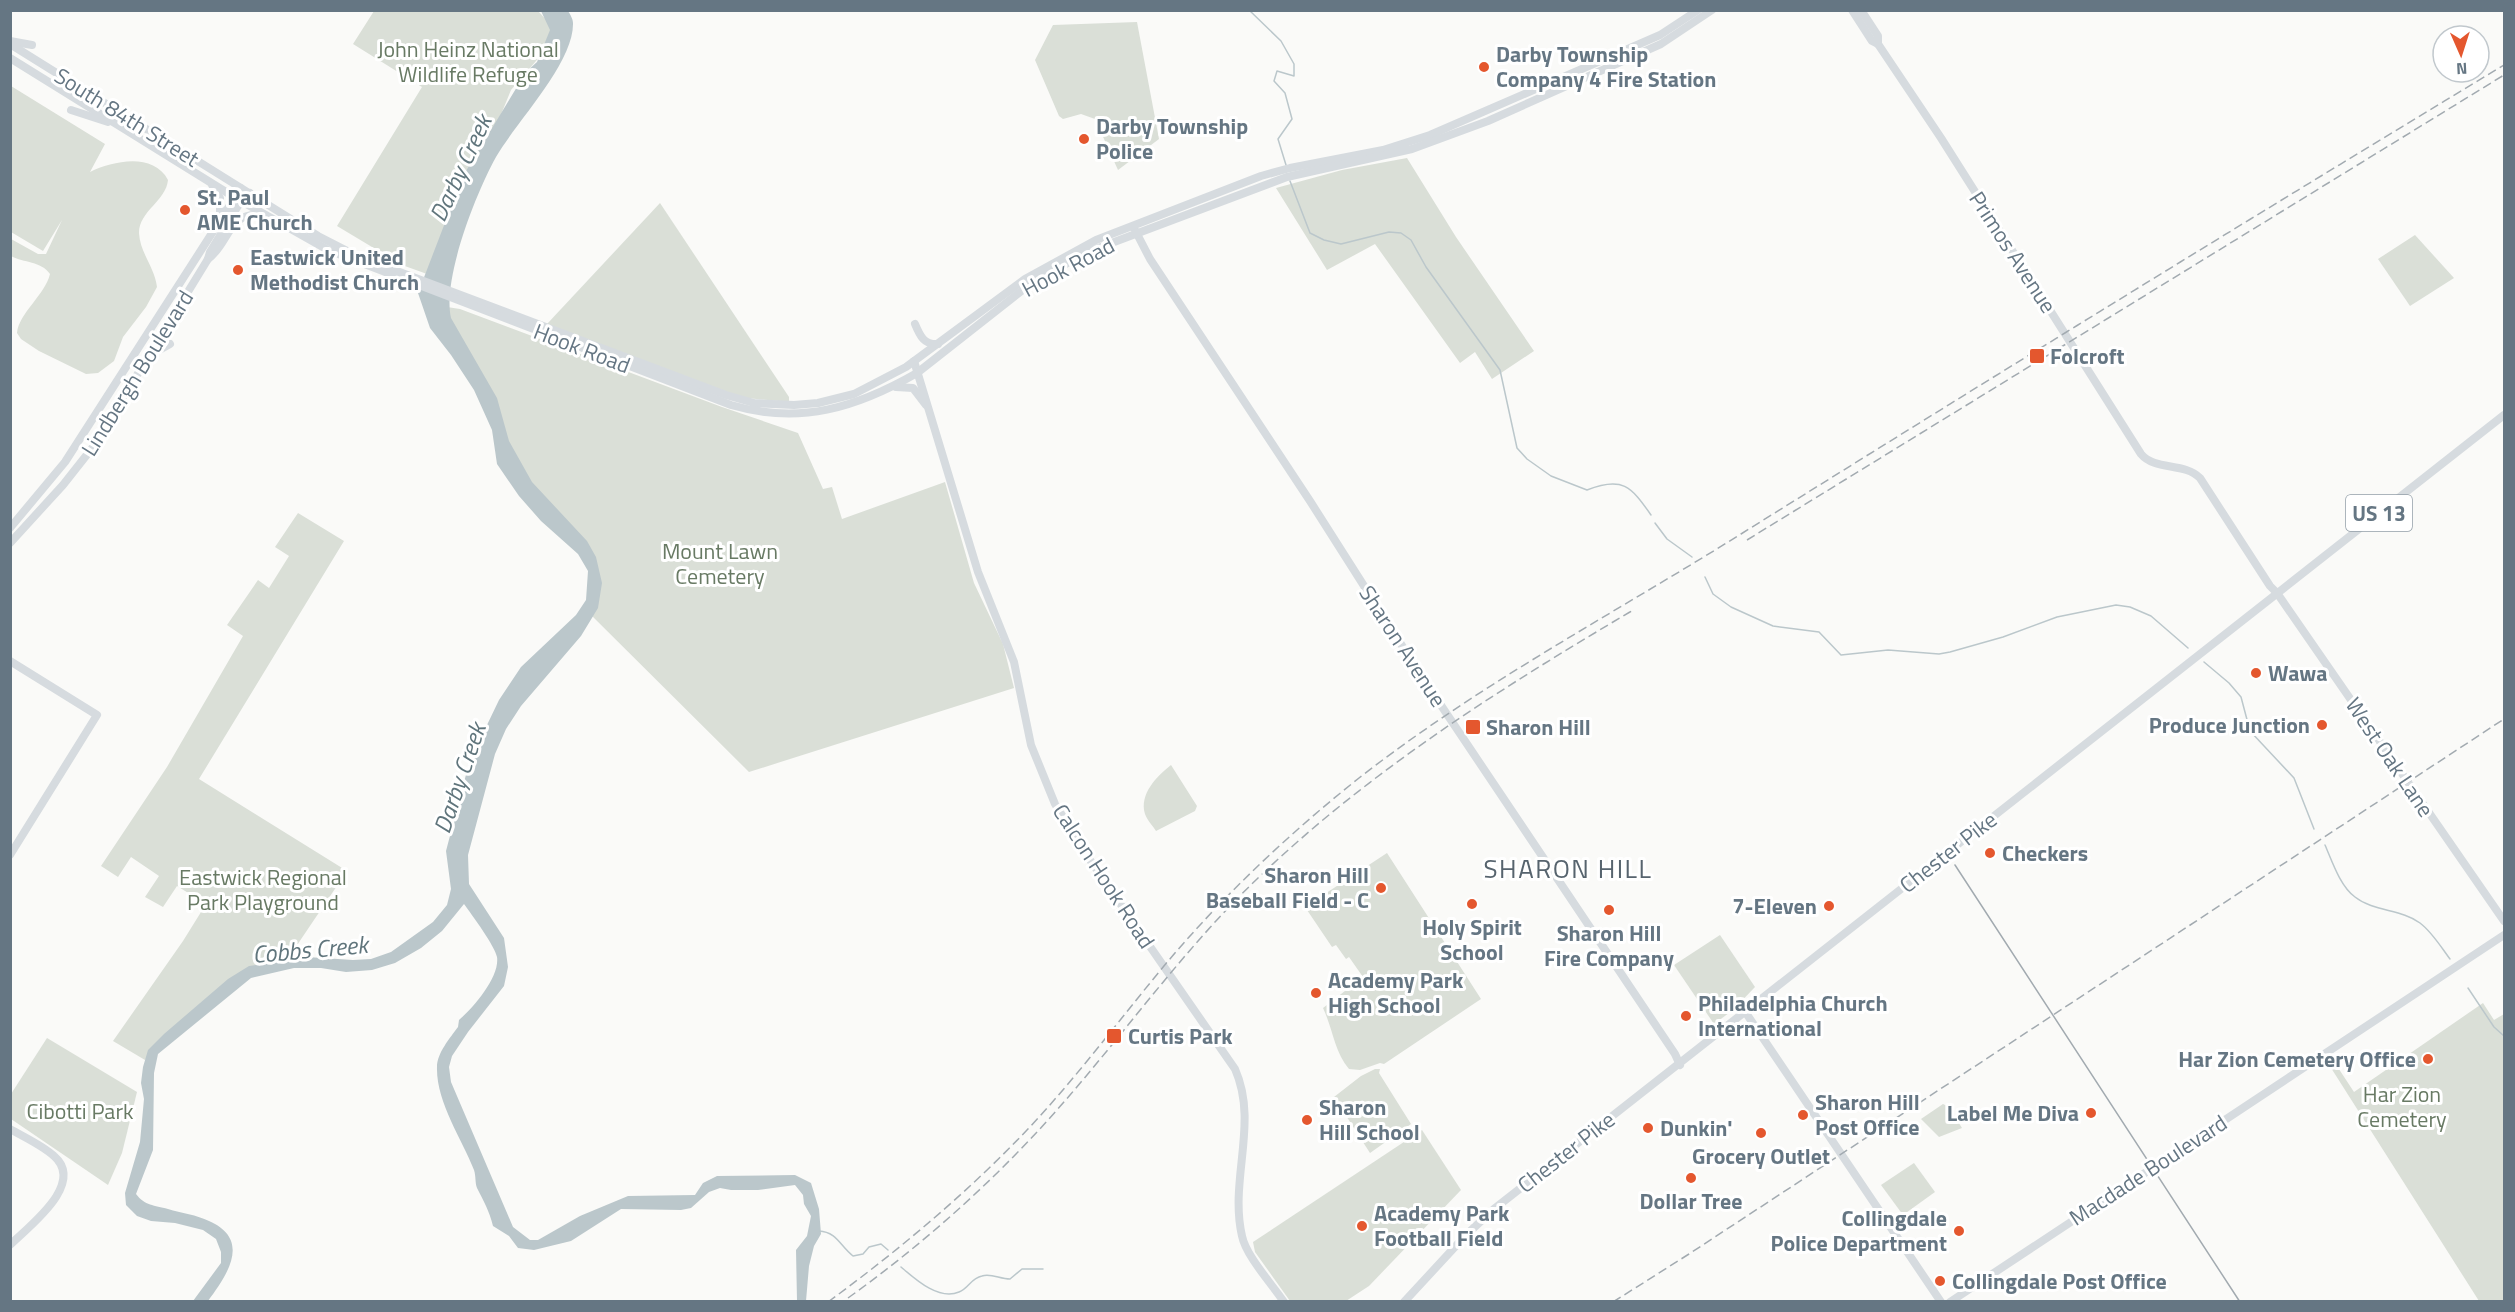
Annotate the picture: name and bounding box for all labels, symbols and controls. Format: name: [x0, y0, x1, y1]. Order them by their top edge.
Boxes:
north arrow: [2431, 24, 2491, 84]
park label: John Heinz National Wildlife Refuge: [377, 32, 559, 91]
place label: Darby Township Company 4 Fire Station: [1496, 37, 1716, 96]
text: N: [2456, 57, 2468, 81]
street label: South 84th Street: [48, 59, 206, 175]
marker: Darby Township Company 4 Fire Station: [1477, 60, 1491, 74]
water label: Darby Creek: [420, 106, 502, 227]
place label: Darby Township Police: [1096, 109, 1248, 168]
marker: Darby Township Police: [1077, 132, 1091, 146]
place label: St. Paul AME Church: [197, 180, 313, 239]
street label: Primos Avenue: [1961, 184, 2065, 320]
marker: St. Paul AME Church: [178, 203, 192, 217]
street label: Hook Road: [1015, 228, 1121, 306]
place label: Eastwick United Methodist Church: [250, 240, 419, 299]
marker: Eastwick United Methodist Church: [231, 263, 245, 277]
street label: Lindbergh Boulevard: [72, 283, 202, 463]
street label: Hook Road: [529, 314, 635, 382]
place label: Folcroft: [2050, 339, 2125, 373]
marker: Folcroft: [2028, 347, 2046, 365]
road number: US 13: [2346, 495, 2412, 531]
park label: Mount Lawn Cemetery: [662, 534, 778, 593]
street label: Sharon Avenue: [1351, 578, 1455, 714]
place label: Wawa: [2268, 656, 2328, 690]
marker: Wawa: [2249, 666, 2263, 680]
street label: West Oak Lane: [2337, 690, 2443, 824]
place label: Produce Junction: [2149, 708, 2310, 742]
place label: Sharon Hill: [1486, 710, 1591, 744]
water label: Darby Creek: [423, 715, 496, 838]
marker: Sharon Hill: [1464, 718, 1482, 736]
marker: Produce Junction: [2315, 718, 2329, 732]
street label: Calcon Hook Road: [1044, 797, 1164, 955]
street label: Chester Pike: [1892, 803, 2004, 901]
place label: Checkers: [2002, 836, 2088, 870]
marker: Checkers: [1983, 846, 1997, 860]
district label: SHARON HILL: [1484, 849, 1652, 888]
place label: Sharon Hill Baseball Field - C: [1206, 858, 1369, 917]
park label: Eastwick Regional Park Playground: [179, 860, 347, 919]
marker: Sharon Hill Baseball Field - C: [1374, 881, 1388, 895]
place label: 7-Eleven: [1732, 889, 1817, 923]
marker: Holy Spirit School: [1465, 897, 1479, 911]
marker: 7-Eleven: [1822, 899, 1836, 913]
marker: Sharon Hill Fire Company: [1602, 903, 1616, 917]
place label: Holy Spirit School: [1422, 910, 1522, 969]
place label: Sharon Hill Fire Company: [1544, 916, 1674, 975]
water label: Cobbs Creek: [251, 926, 372, 972]
place label: Academy Park High School: [1328, 963, 1464, 1022]
marker: Academy Park High School: [1309, 986, 1323, 1000]
place label: Philadelphia Church International: [1698, 986, 1888, 1045]
marker: Philadelphia Church International: [1679, 1009, 1693, 1023]
place label: Curtis Park: [1128, 1019, 1233, 1053]
marker: Curtis Park: [1105, 1027, 1123, 1045]
place label: Har Zion Cemetery Office: [2178, 1042, 2416, 1076]
marker: Har Zion Cemetery Office: [2421, 1052, 2435, 1066]
park label: Har Zion Cemetery: [2357, 1077, 2447, 1136]
place label: Sharon Hill Post Office: [1815, 1085, 1920, 1144]
place label: Sharon Hill School: [1319, 1090, 1420, 1149]
park label: Cibotti Park: [26, 1094, 134, 1128]
place label: Label Me Diva: [1947, 1096, 2079, 1130]
street label: Chester Pike: [1510, 1103, 1622, 1201]
street label: Macdade Boulevard: [2062, 1106, 2234, 1234]
marker: Label Me Diva: [2084, 1106, 2098, 1120]
marker: Sharon Hill Post Office: [1796, 1108, 1810, 1122]
place label: Dunkin': [1660, 1111, 1733, 1145]
marker: Sharon Hill School: [1300, 1113, 1314, 1127]
marker: Dunkin': [1641, 1121, 1655, 1135]
marker: Grocery Outlet: [1754, 1126, 1768, 1140]
place label: Grocery Outlet: [1692, 1139, 1830, 1173]
marker: Dollar Tree: [1684, 1171, 1698, 1185]
place label: Dollar Tree: [1640, 1184, 1742, 1218]
place label: Academy Park Football Field: [1374, 1196, 1510, 1255]
place label: Collingdale Police Department: [1770, 1201, 1947, 1260]
marker: Academy Park Football Field: [1355, 1219, 1369, 1233]
marker: Collingdale Police Department: [1952, 1224, 1966, 1238]
place label: Collingdale Post Office: [1952, 1264, 2167, 1298]
marker: Collingdale Post Office: [1933, 1274, 1947, 1288]

